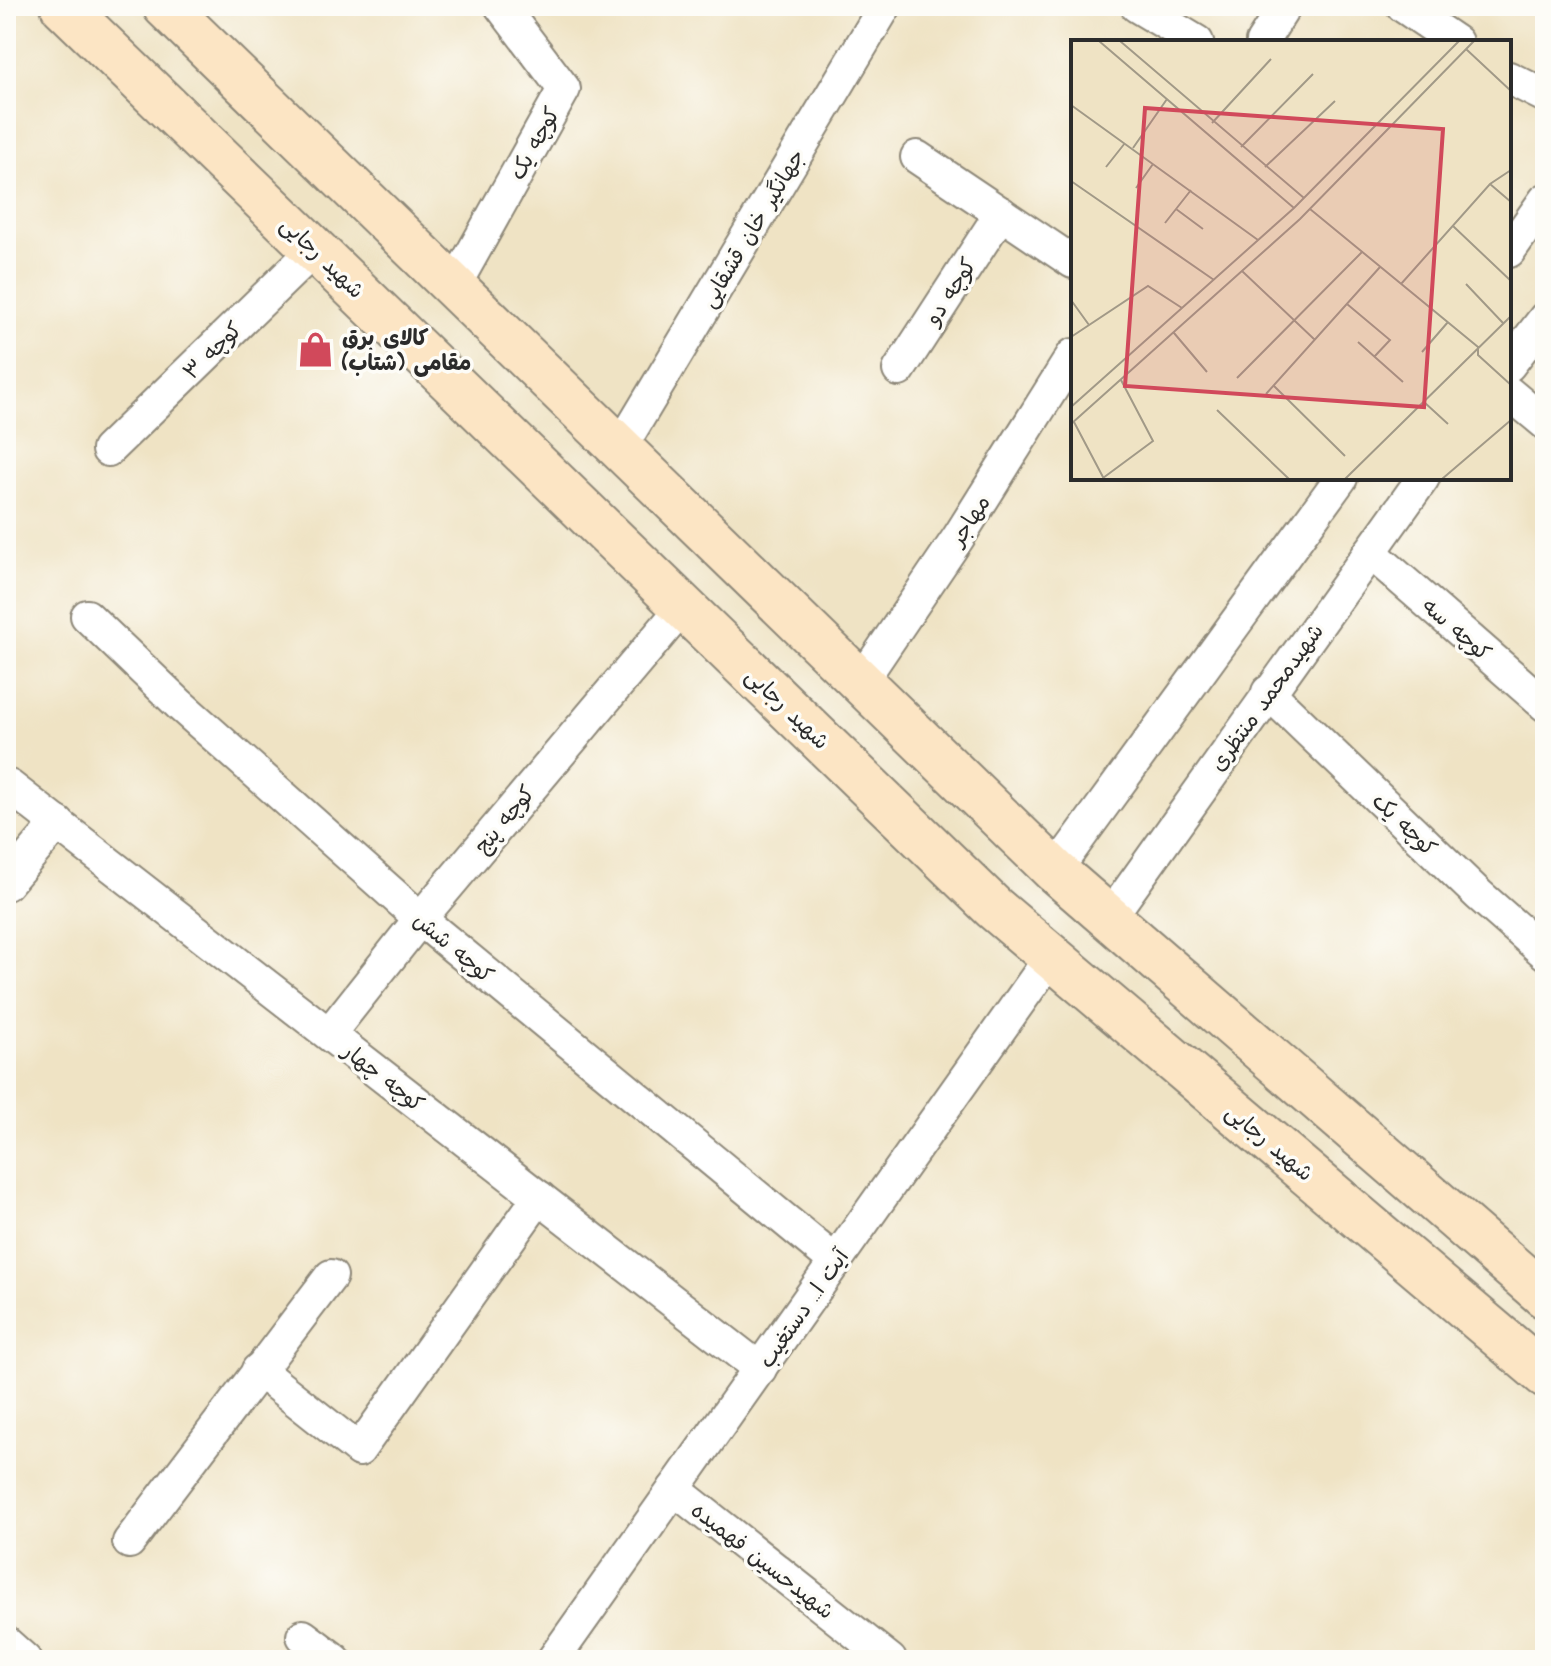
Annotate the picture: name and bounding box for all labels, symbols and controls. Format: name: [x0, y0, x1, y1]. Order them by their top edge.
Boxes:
inset map: [1071, 40, 1511, 480]
street label: کوچه یک: [502, 101, 568, 186]
street label: جهانگیر خان قشقایی: [694, 144, 813, 314]
street label: شهید رجایی: [273, 210, 371, 306]
street label: کوچه دو: [917, 252, 985, 333]
street label: کوچه ۳: [176, 315, 250, 387]
place label: کالای برق مقامی (شتاب): [341, 323, 471, 379]
shop icon: کالای برق مقامی (شتاب): [297, 331, 335, 369]
street label: مهاجر: [941, 489, 998, 554]
street label: کوچه سه: [1415, 591, 1497, 669]
street label: شهیدمحمد منتظری: [1203, 618, 1331, 778]
street label: شهید رجایی: [738, 661, 836, 757]
street label: کوچه پنج: [467, 779, 543, 861]
street label: کوچه یک: [1365, 786, 1443, 864]
street label: کوچه شش: [406, 905, 500, 991]
street label: کوچه چهار: [334, 1035, 430, 1120]
street label: شهید رجایی: [1218, 1097, 1320, 1189]
street label: آیت ا... دستغیب: [752, 1242, 858, 1375]
street label: شهیدحسین فهمیده: [684, 1495, 840, 1627]

